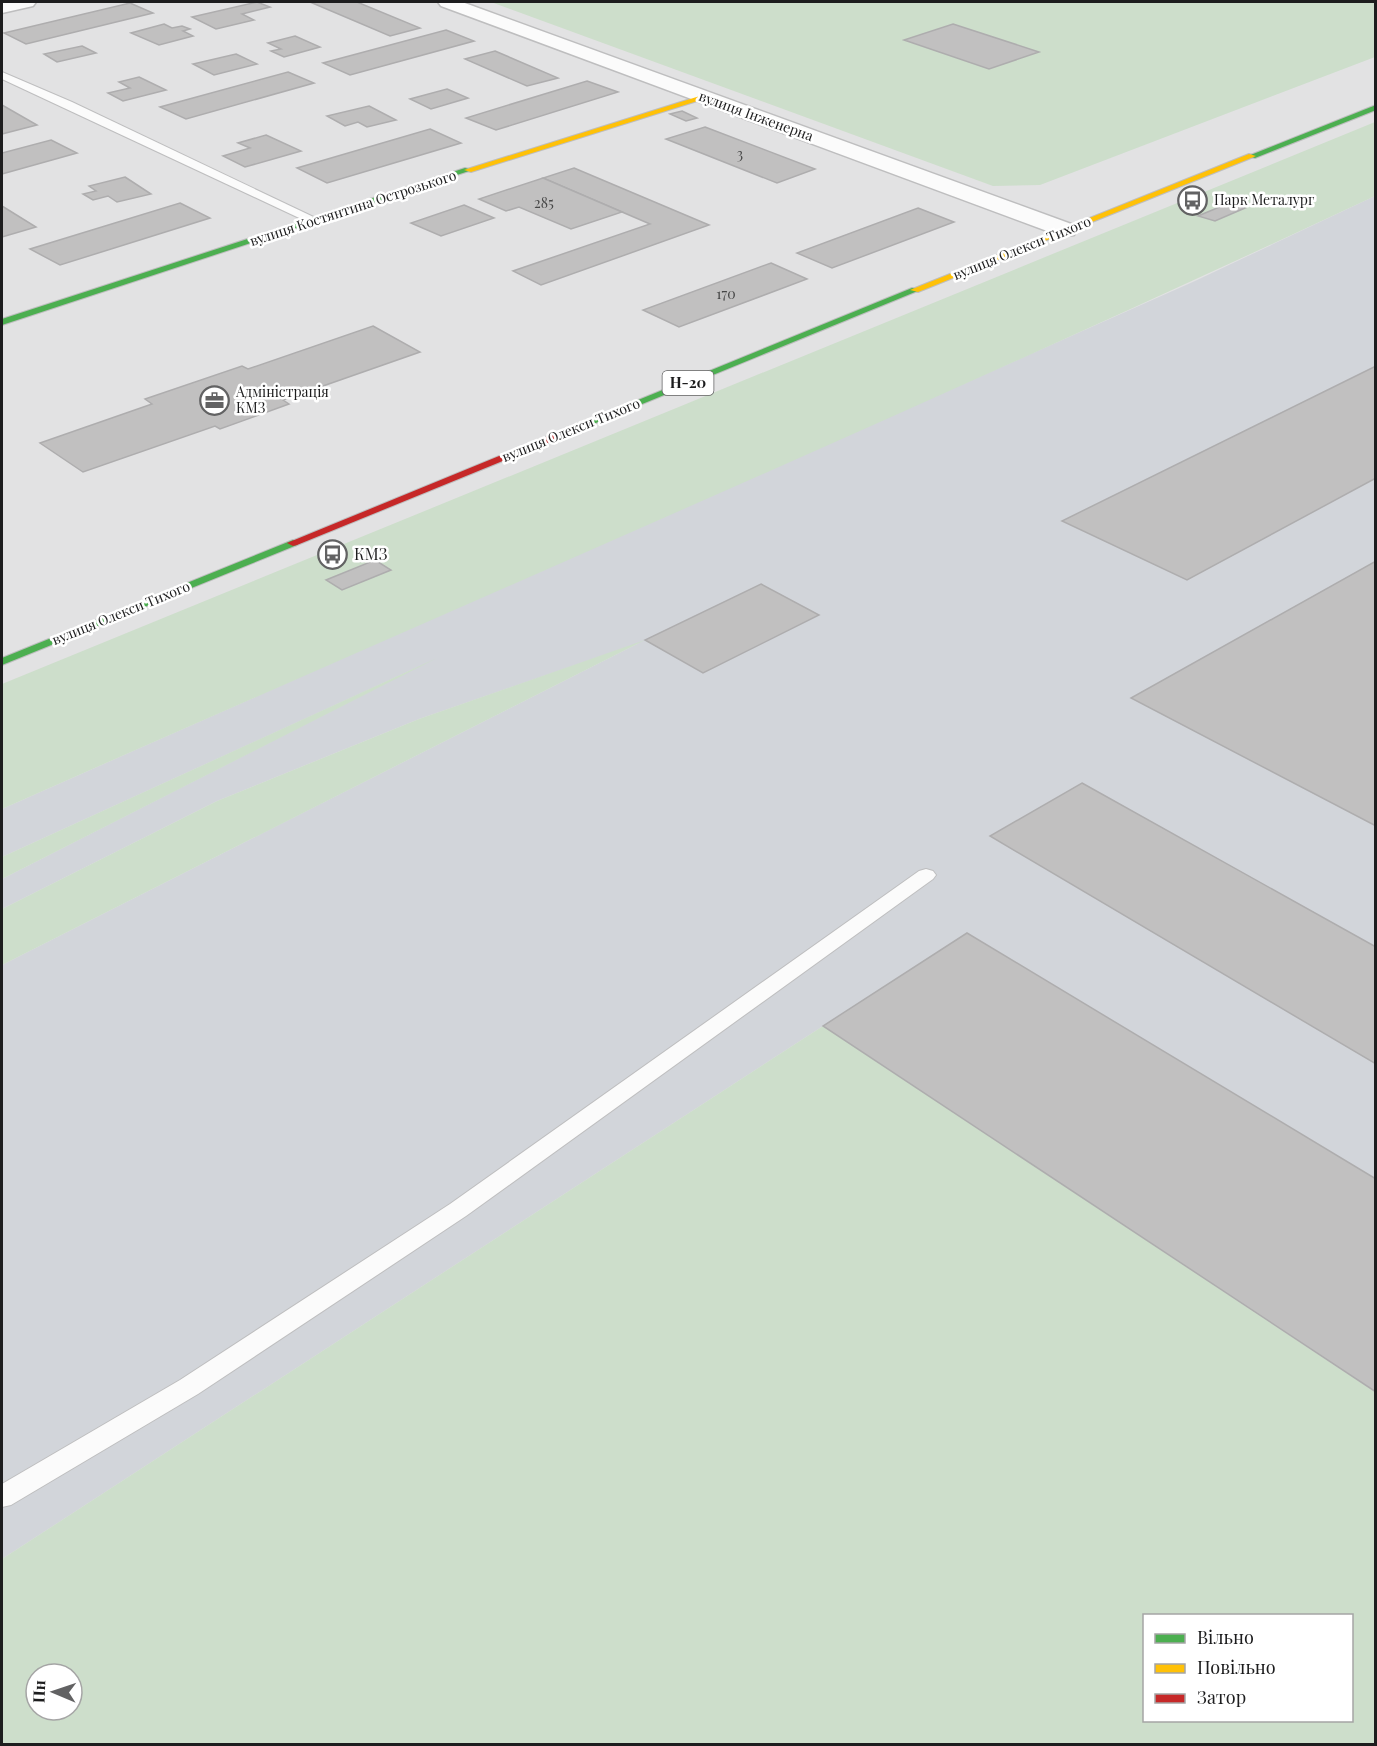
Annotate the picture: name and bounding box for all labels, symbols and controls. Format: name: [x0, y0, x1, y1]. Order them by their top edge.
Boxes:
street label: вулиця Інженерна: [696, 86, 816, 145]
house number: 3: [737, 144, 743, 163]
street label: вулиця Костянтина Острозького: [247, 165, 459, 250]
bus stop icon: Парк Металург: [1177, 184, 1209, 216]
place label: Парк Металург: [1214, 190, 1315, 209]
house number: 285: [534, 193, 554, 212]
street label: вулиця Олекси Тихого: [950, 211, 1094, 284]
house number: 170: [716, 284, 736, 303]
road number: Н-20: [662, 371, 714, 395]
place label: Адміністрація КМЗ: [235, 382, 329, 417]
office icon: Адміністрація КМЗ: [199, 384, 231, 416]
street label: вулиця Олекси Тихого: [499, 393, 643, 466]
bus stop icon: КМЗ: [317, 538, 349, 570]
place label: КМЗ: [354, 543, 388, 564]
street label: вулиця Олекси Тихого: [49, 576, 193, 649]
legend: [1143, 1614, 1353, 1722]
text: Вільно: [1197, 1625, 1254, 1649]
text: Повільно: [1197, 1655, 1276, 1679]
north arrow: [24, 1662, 84, 1722]
text: Пн: [28, 1680, 49, 1703]
text: Затор: [1197, 1685, 1246, 1709]

